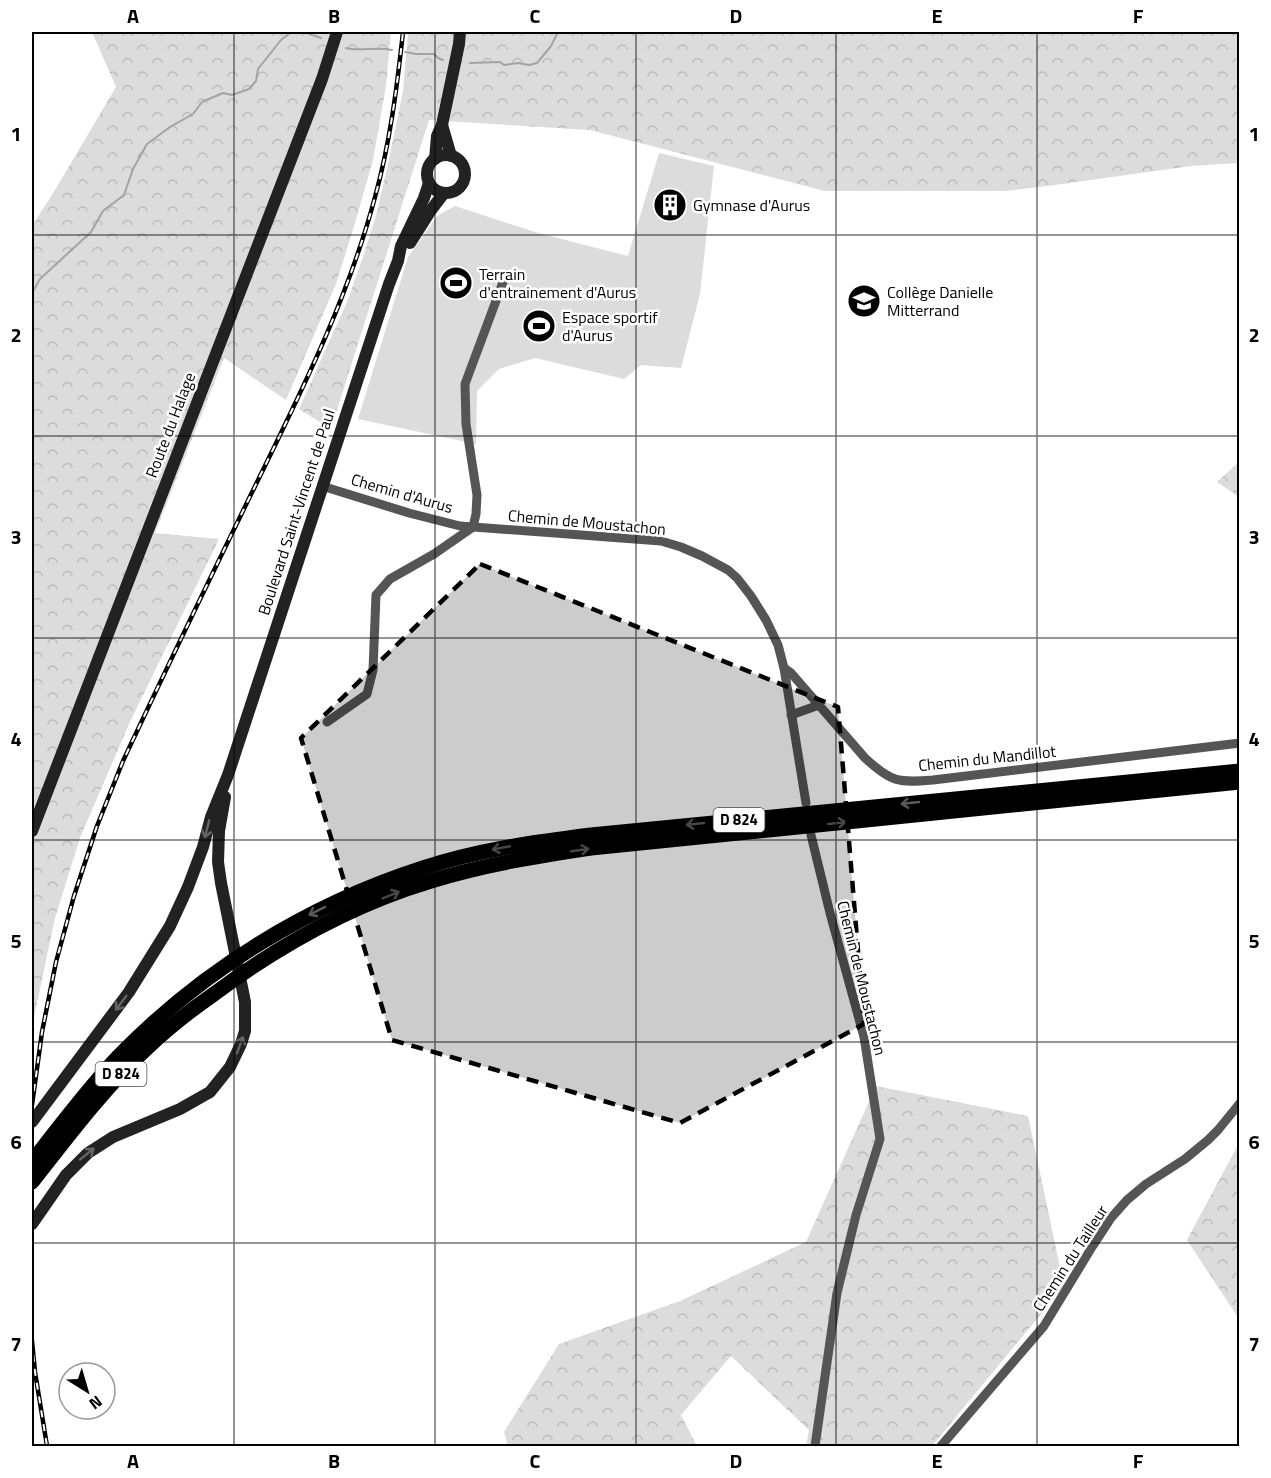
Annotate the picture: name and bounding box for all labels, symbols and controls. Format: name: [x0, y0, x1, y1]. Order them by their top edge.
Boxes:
text: A: [127, 0, 139, 31]
text: B: [328, 0, 340, 31]
text: C: [530, 0, 541, 31]
text: D: [730, 0, 742, 31]
text: E: [931, 0, 943, 31]
text: F: [1133, 0, 1144, 31]
text: 1: [10, 118, 22, 149]
text: 1: [1248, 118, 1260, 149]
building icon: Gymnase d'Aurus: [652, 187, 688, 223]
place label: Gymnase d'Aurus: [693, 193, 810, 217]
place label: Terrain d'entrainement d'Aurus: [479, 262, 636, 304]
sports icon: Terrain d'entrainement d'Aurus: [438, 265, 474, 301]
place label: Collège Danielle Mitterrand: [887, 280, 993, 322]
school or university icon: Collège Danielle Mitterrand: [846, 283, 882, 319]
place label: Espace sportif d'Aurus: [562, 305, 658, 347]
sports icon: Espace sportif d'Aurus: [521, 308, 557, 344]
text: 2: [10, 319, 22, 350]
text: 2: [1248, 319, 1260, 350]
street label: Route du Halage: [139, 369, 201, 481]
street label: Boulevard Saint-Vincent de Paul: [251, 406, 341, 618]
street label: Chemin d'Aurus: [348, 467, 456, 519]
street label: Chemin de Moustachon: [507, 503, 667, 541]
text: 3: [10, 521, 22, 552]
text: 3: [1248, 521, 1260, 552]
text: 4: [10, 723, 22, 754]
text: 4: [1248, 723, 1260, 754]
street label: Chemin du Mandillot: [917, 739, 1057, 777]
one-way arrow: [900, 798, 920, 809]
road number: D 824: [714, 808, 764, 832]
one-way arrow: [826, 817, 846, 828]
one-way arrow: [685, 819, 705, 830]
one-way arrow: [201, 820, 213, 839]
one-way arrow: [492, 843, 512, 854]
one-way arrow: [570, 844, 590, 855]
one-way arrow: [381, 889, 400, 900]
street label: Chemin de Moustachon: [831, 898, 893, 1058]
one-way arrow: [309, 906, 327, 918]
text: 5: [10, 925, 22, 956]
text: 5: [1248, 925, 1260, 956]
one-way arrow: [115, 995, 128, 1011]
one-way arrow: [235, 1036, 246, 1055]
road number: D 824: [96, 1062, 146, 1086]
text: 6: [10, 1126, 22, 1157]
text: 6: [1248, 1126, 1260, 1157]
one-way arrow: [79, 1147, 94, 1161]
street label: Chemin du Tailleur: [1026, 1200, 1114, 1316]
text: 7: [10, 1328, 22, 1359]
text: 7: [1248, 1328, 1260, 1359]
north arrow: [57, 1361, 117, 1421]
text: N: [84, 1390, 108, 1416]
text: A: [127, 1445, 139, 1476]
text: B: [328, 1445, 340, 1476]
text: C: [530, 1445, 541, 1476]
text: D: [730, 1445, 742, 1476]
text: E: [931, 1445, 943, 1476]
text: F: [1133, 1445, 1144, 1476]

